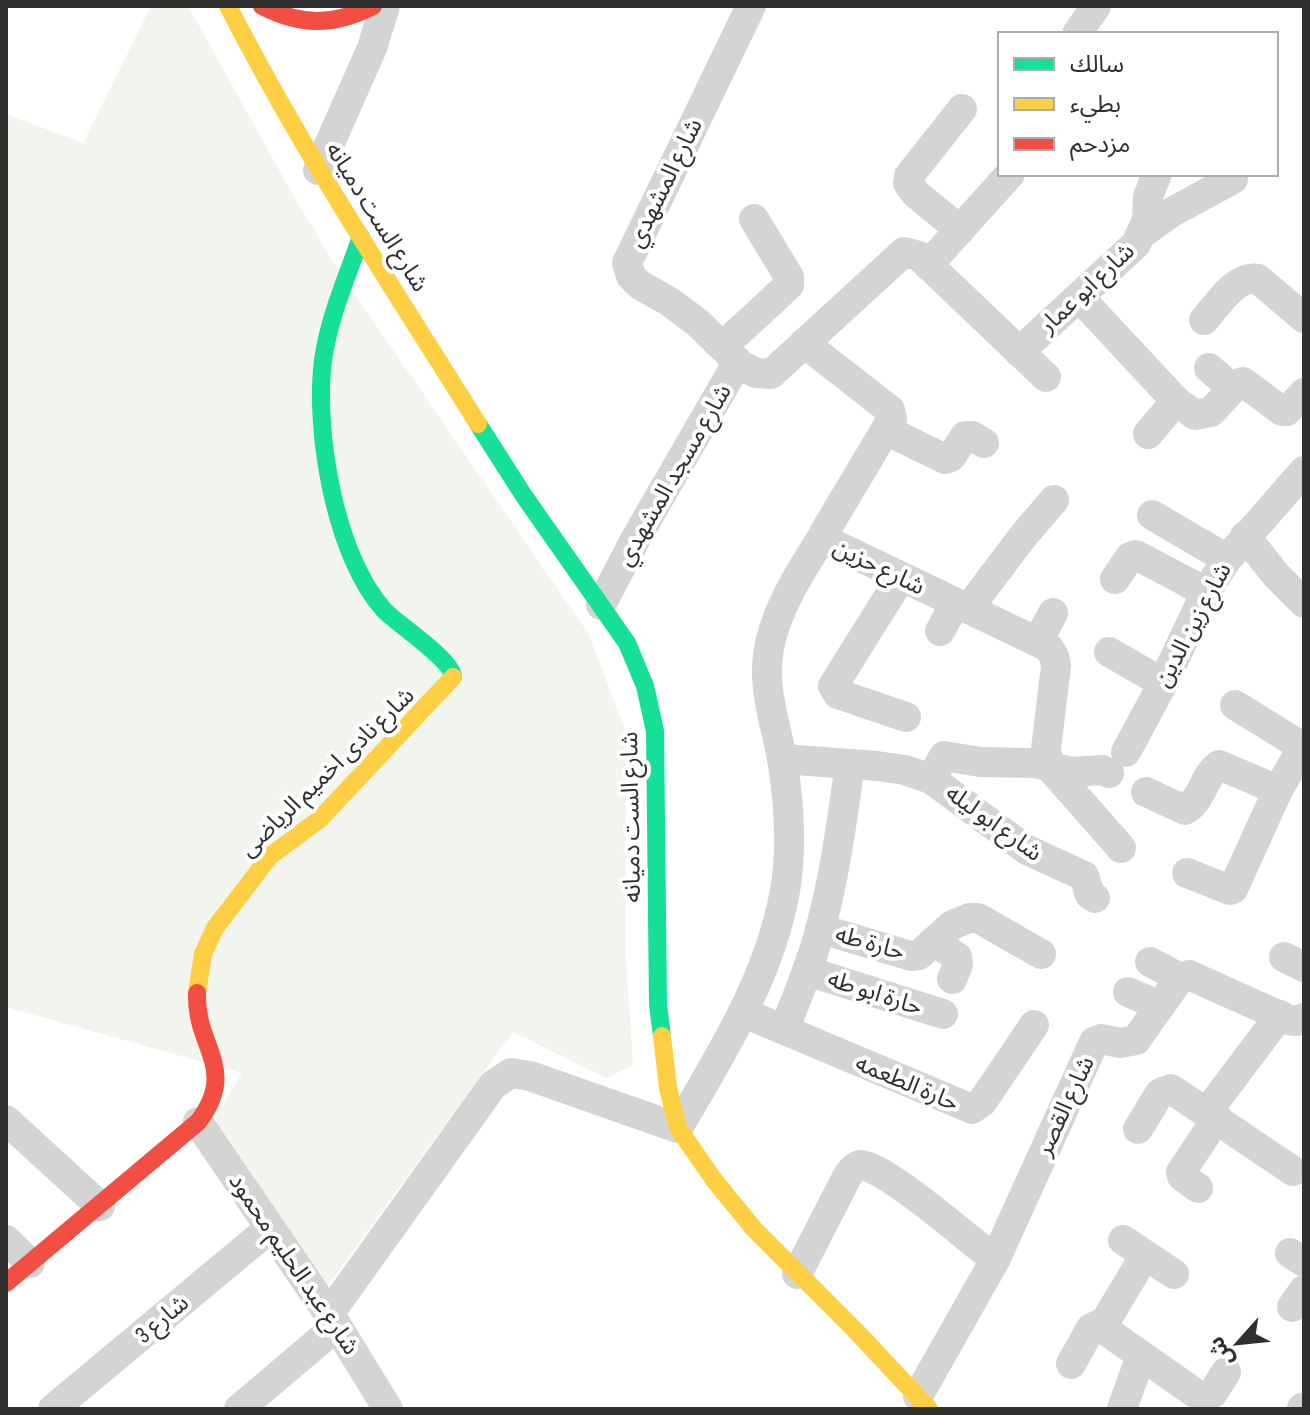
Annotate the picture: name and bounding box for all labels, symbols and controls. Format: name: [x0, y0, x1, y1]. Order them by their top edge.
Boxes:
legend: [998, 32, 1278, 176]
text: سالك: [1070, 50, 1124, 79]
text: بطيء: [1070, 90, 1121, 123]
street label: شارع المشهدي: [621, 114, 712, 254]
text: مزدحم: [1070, 130, 1130, 161]
street label: شارع الست دميانه: [318, 137, 435, 298]
street label: شارع ابو عمار: [1033, 237, 1142, 342]
street label: شارع مسجد المشهدي: [610, 379, 741, 573]
street label: شارع حزين: [828, 532, 929, 603]
street label: شارع زين الدين: [1148, 558, 1240, 693]
street label: شارع نادى اخميم الرياضى: [234, 681, 422, 864]
street label: شارع الست دميانه: [615, 731, 649, 903]
street label: شارع ابو ليله: [939, 778, 1048, 869]
street label: حارة طه: [832, 919, 908, 967]
street label: حارة ابو طه: [824, 964, 926, 1022]
street label: حارة الطعمه: [851, 1048, 963, 1118]
street label: شارع القصر: [1029, 1052, 1103, 1162]
street label: شارع عبد الحليم محمود: [221, 1168, 365, 1361]
street label: شارع 3: [129, 1288, 196, 1351]
north arrow: [1198, 1303, 1278, 1383]
text: ش: [1203, 1332, 1240, 1371]

